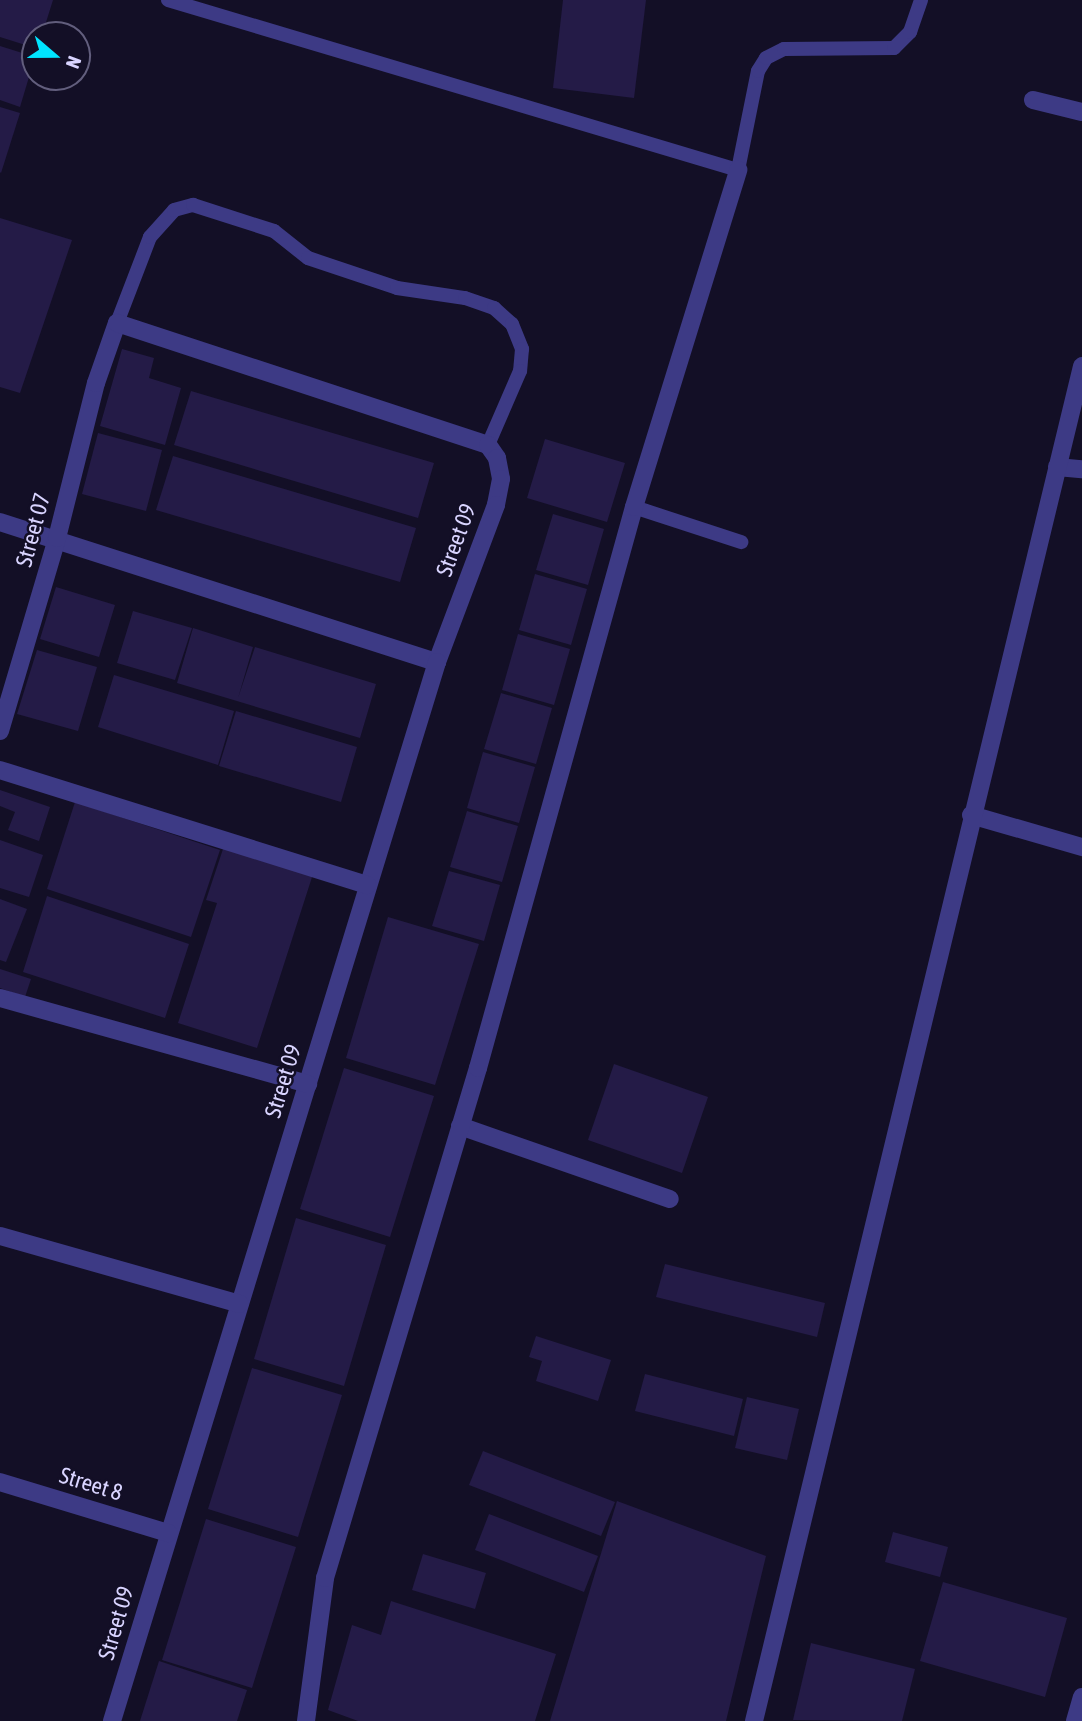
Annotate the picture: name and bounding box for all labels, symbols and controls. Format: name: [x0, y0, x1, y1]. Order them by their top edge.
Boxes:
north arrow: [21, 21, 91, 91]
text: N: [62, 53, 86, 72]
street label: Street 07: [10, 490, 56, 570]
street label: Street 09: [430, 500, 482, 580]
street label: Street 09: [259, 1041, 307, 1121]
street label: Street 8: [56, 1461, 126, 1507]
street label: Street 09: [92, 1583, 140, 1663]

